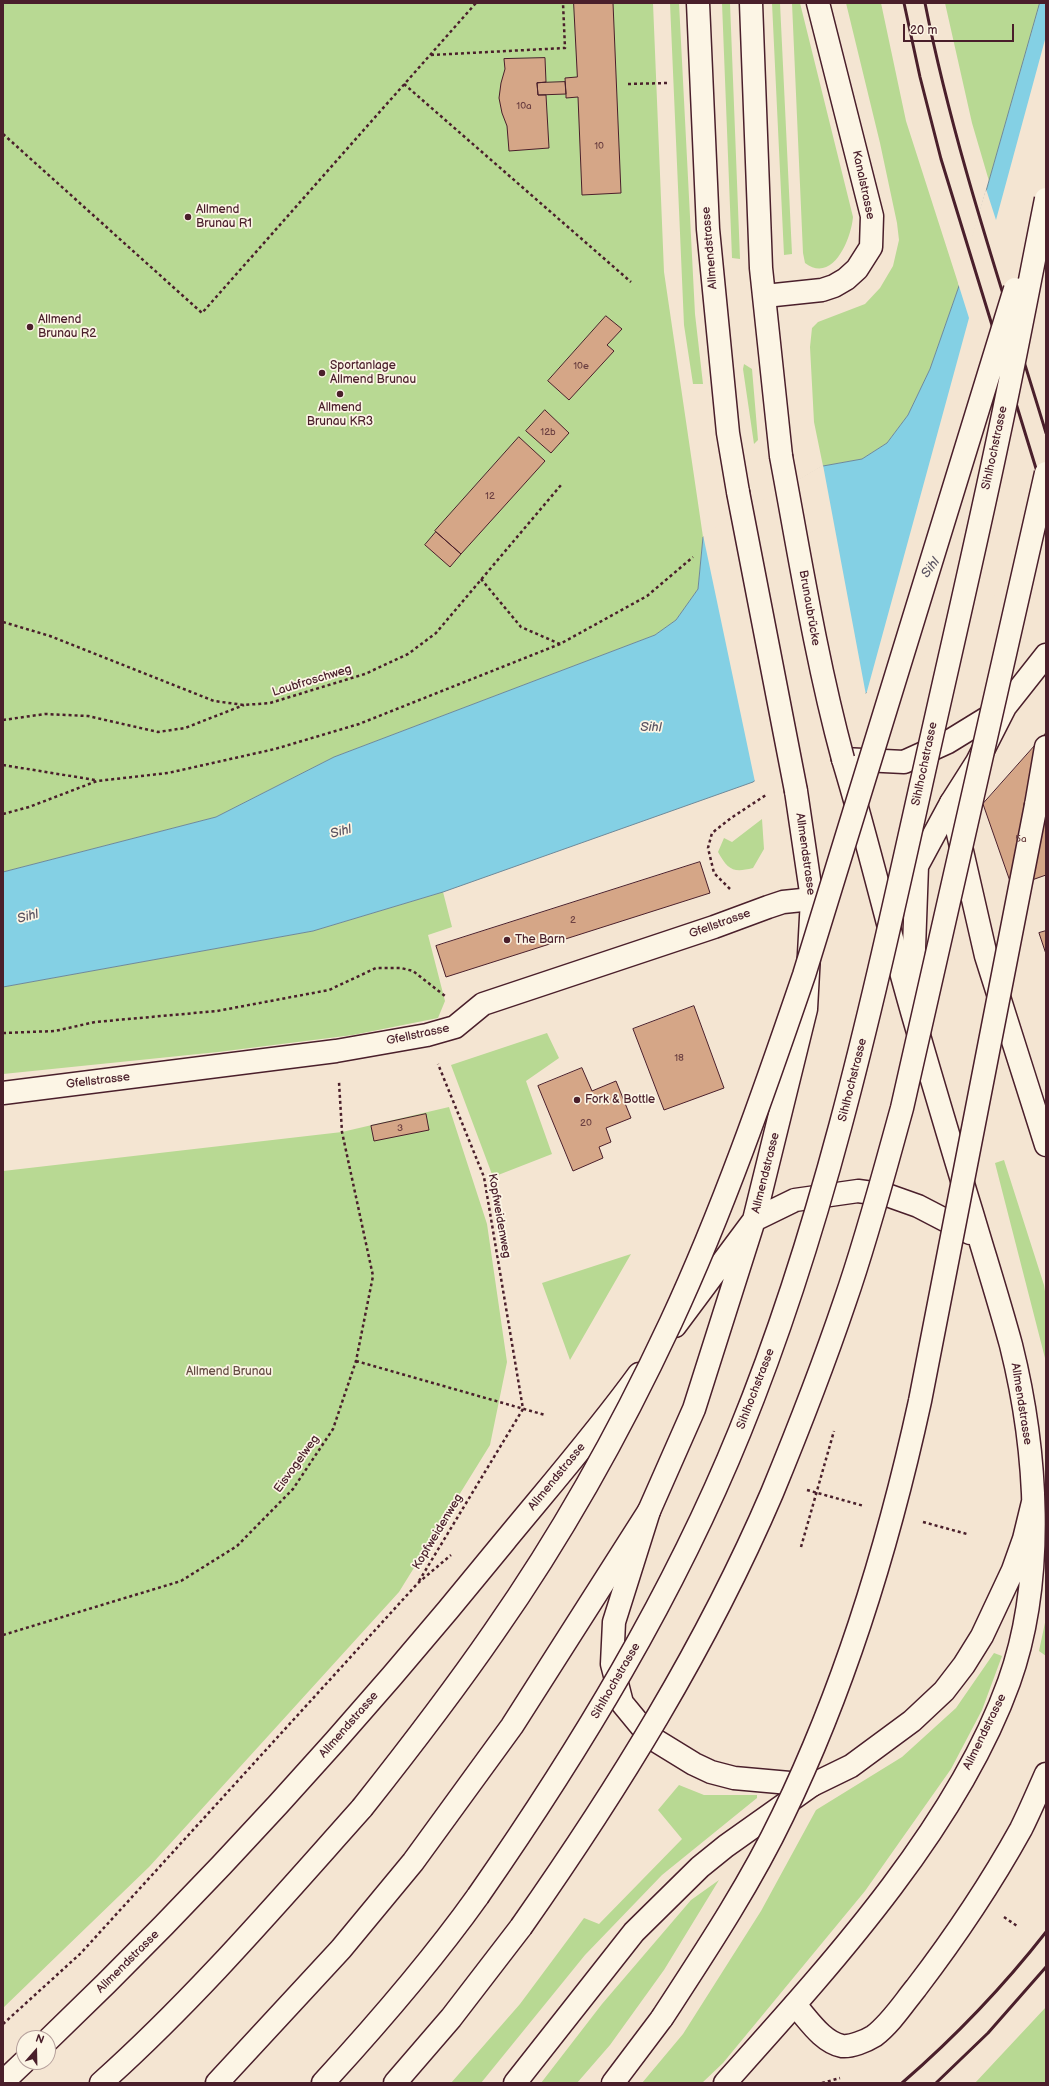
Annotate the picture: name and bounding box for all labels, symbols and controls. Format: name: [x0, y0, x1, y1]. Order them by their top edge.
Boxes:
scale bar: [905, 16, 1016, 42]
text: 20 m: [910, 23, 937, 38]
house number: 10a: [516, 100, 532, 112]
house number: 10: [594, 140, 604, 152]
street label: Kanalstrasse: [849, 149, 877, 221]
place label: Allmend Brunau R1: [196, 203, 252, 231]
street label: Allmendstrasse: [699, 206, 721, 290]
marker: Allmend Brunau R1: [183, 212, 193, 222]
place label: Allmend Brunau R2: [38, 313, 96, 341]
marker: Allmend Brunau R2: [25, 322, 35, 332]
place label: Sportanlage Allmend Brunau: [330, 359, 416, 387]
house number: 10e: [573, 360, 589, 372]
marker: Sportanlage Allmend Brunau: [317, 368, 327, 378]
marker: Allmend Brunau KR3: [335, 389, 345, 399]
place label: Allmend Brunau KR3: [307, 401, 373, 429]
street label: Sihlhochstrasse: [979, 405, 1011, 491]
house number: 12b: [540, 426, 556, 438]
house number: 12: [485, 490, 495, 502]
water label: Sihl: [918, 555, 944, 581]
street label: Brunaubrücke: [795, 569, 823, 647]
street label: Laubfroschweg: [271, 662, 353, 700]
water label: Sihl: [640, 720, 662, 736]
street label: Sihlhochstrasse: [909, 721, 941, 807]
street label: Allmendstrasse: [792, 812, 818, 896]
water label: Sihl: [329, 822, 353, 842]
house number: 5a: [1015, 833, 1027, 845]
street label: Gfellstrasse: [687, 906, 753, 942]
water label: Sihl: [16, 907, 40, 927]
house number: 2: [570, 914, 576, 926]
place label: The Barn: [515, 933, 565, 947]
marker: The Barn: [502, 935, 512, 945]
street label: Gfellstrasse: [385, 1021, 451, 1049]
street label: Sihlhochstrasse: [836, 1037, 870, 1123]
house number: 18: [674, 1052, 684, 1064]
street label: Gfellstrasse: [65, 1070, 131, 1092]
place label: Fork & Bottle: [585, 1093, 655, 1107]
marker: Fork & Bottle: [572, 1095, 582, 1105]
house number: 20: [580, 1117, 592, 1129]
house number: 3: [397, 1122, 403, 1134]
street label: Allmendstrasse: [749, 1131, 783, 1215]
street label: Kopfweidenweg: [484, 1173, 514, 1259]
street label: Sihlhochstrasse: [734, 1347, 778, 1431]
street label: Allmendstrasse: [1007, 1362, 1035, 1446]
park label: Allmend Brunau: [186, 1365, 272, 1379]
street label: Eisvogelweg: [271, 1432, 323, 1496]
street label: Allmendstrasse: [525, 1440, 589, 1514]
street label: Kopfweidenweg: [410, 1492, 466, 1572]
street label: Sihlhochstrasse: [588, 1640, 644, 1722]
street label: Allmendstrasse: [316, 1689, 382, 1761]
street label: Allmendstrasse: [960, 1692, 1010, 1772]
street label: Allmendstrasse: [94, 1928, 162, 1996]
north arrow: [16, 2030, 56, 2070]
text: N: [34, 2032, 46, 2047]

